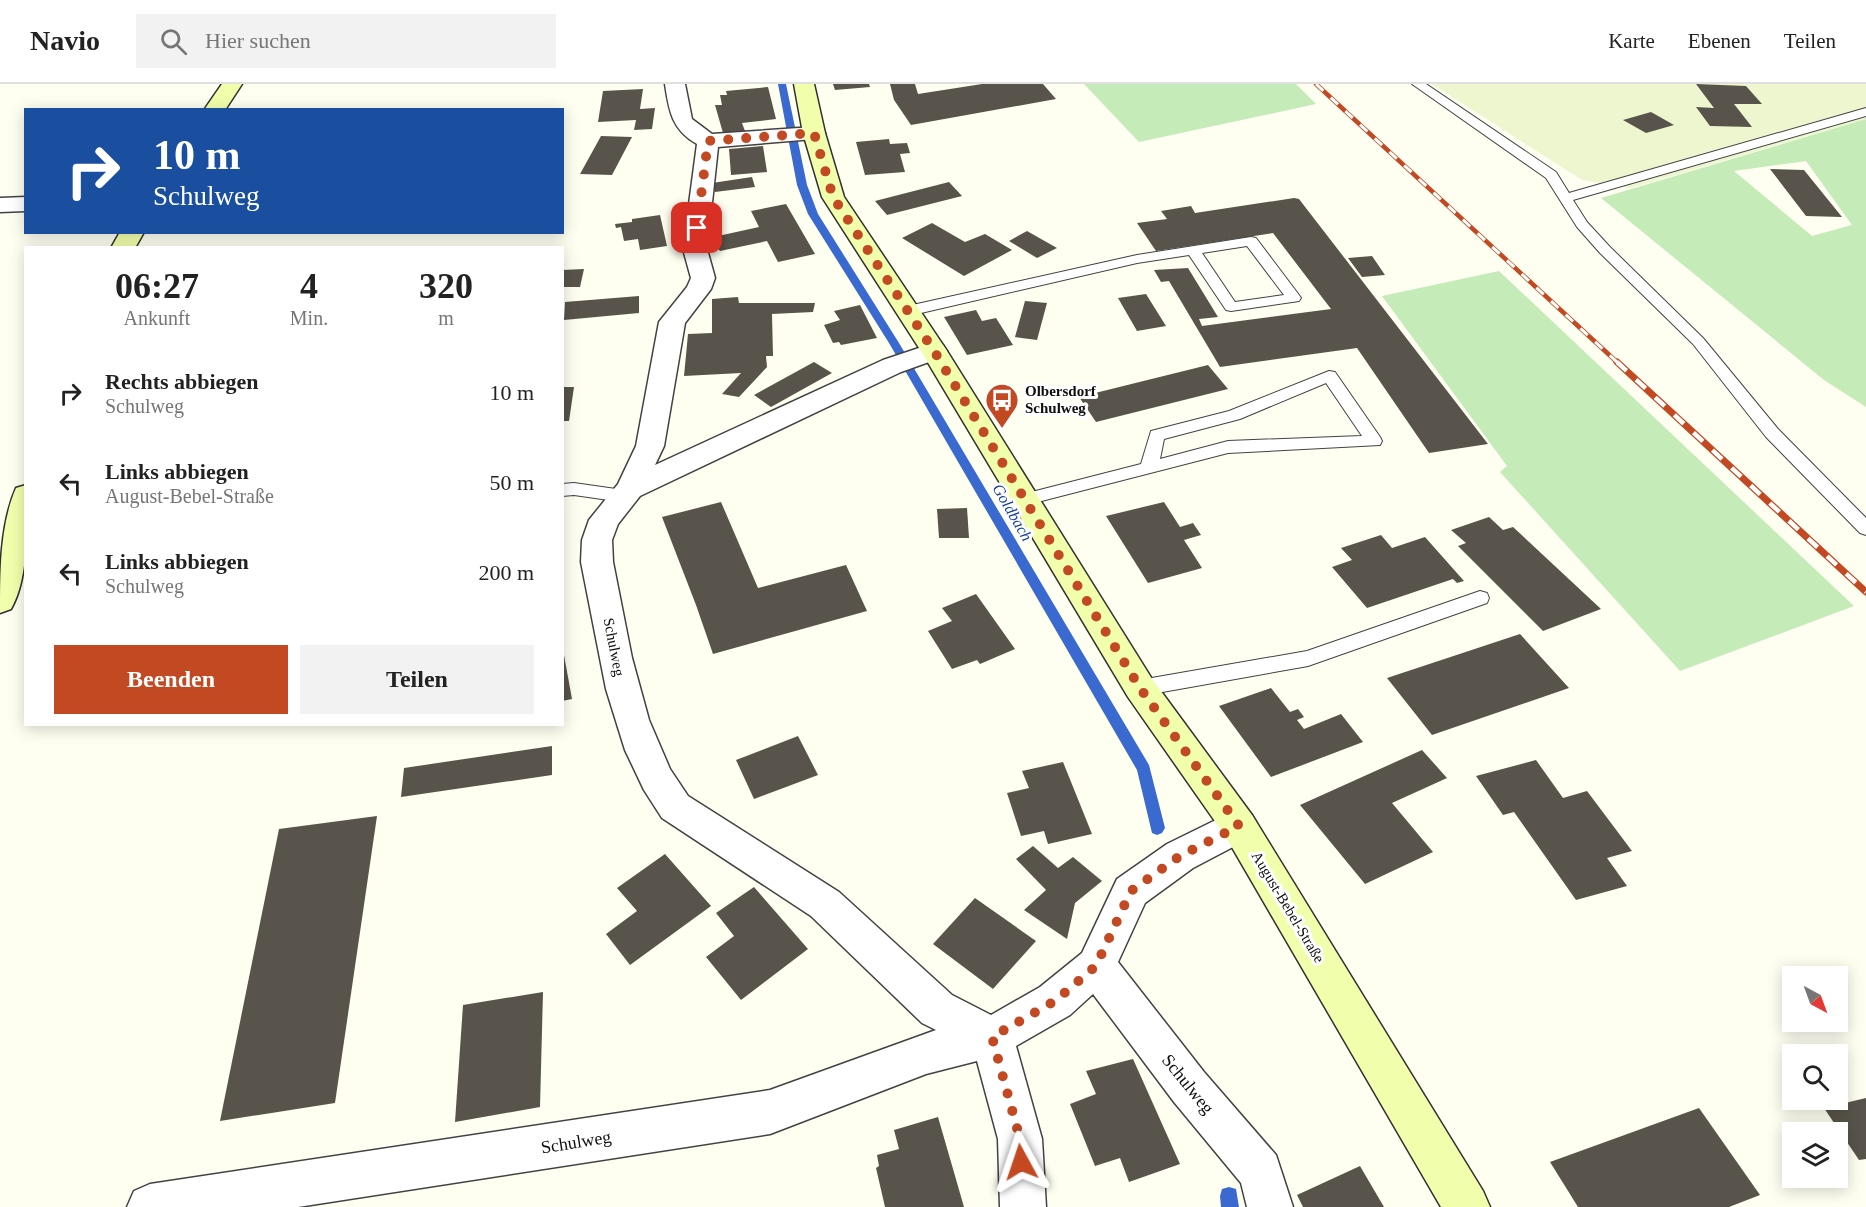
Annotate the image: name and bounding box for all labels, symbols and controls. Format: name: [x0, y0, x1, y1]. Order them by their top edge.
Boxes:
search box: [136, 14, 556, 68]
text: Navio: [30, 25, 100, 56]
icon: search: [157, 25, 190, 58]
text: Hier suchen: [205, 28, 311, 53]
text: Karte: [1608, 29, 1655, 53]
text: Ebenen: [1688, 29, 1751, 53]
text: Teilen: [1784, 29, 1836, 53]
icon: right: [54, 132, 132, 210]
text: 10 m: [153, 132, 241, 178]
text: Schulweg: [153, 181, 259, 211]
pin: [671, 202, 722, 253]
icon: arrive: [680, 211, 713, 244]
text: 06:27: [115, 266, 199, 306]
text: 4: [300, 266, 318, 306]
text: 320: [419, 266, 473, 306]
text: Ankunft: [124, 307, 190, 329]
text: Min.: [290, 307, 328, 329]
text: m: [438, 307, 454, 329]
text: Rechts abbiegen: [105, 369, 258, 394]
icon: right: [54, 377, 87, 410]
text: 10 m: [489, 380, 534, 405]
bus stop icon: Olbersdorf Schulweg: [984, 382, 1020, 429]
place label: Olbersdorf Schulweg: [1025, 383, 1097, 416]
text: Schulweg: [105, 395, 184, 417]
text: Links abbiegen: [105, 459, 249, 484]
icon: left: [54, 467, 87, 500]
text: 50 m: [489, 470, 534, 495]
water label: Goldbach: [989, 481, 1036, 544]
text: August-Bebel-Straße: [105, 485, 274, 507]
text: Links abbiegen: [105, 549, 249, 574]
icon: left: [54, 557, 87, 590]
text: 200 m: [478, 560, 534, 585]
text: Schulweg: [105, 575, 184, 597]
street label: Schulweg: [601, 616, 628, 678]
button: Beenden: [54, 645, 288, 714]
button: Teilen: [300, 645, 534, 714]
street label: August-Bebel-Straße: [1249, 849, 1328, 966]
north arrow: [1782, 966, 1848, 1032]
map controls: [1782, 966, 1848, 1188]
button: search: [1782, 1044, 1848, 1110]
street label: Schulweg: [1158, 1050, 1218, 1118]
button: layers: [1782, 1122, 1848, 1188]
street label: Schulweg: [539, 1127, 613, 1157]
position arrow: [989, 1130, 1053, 1194]

